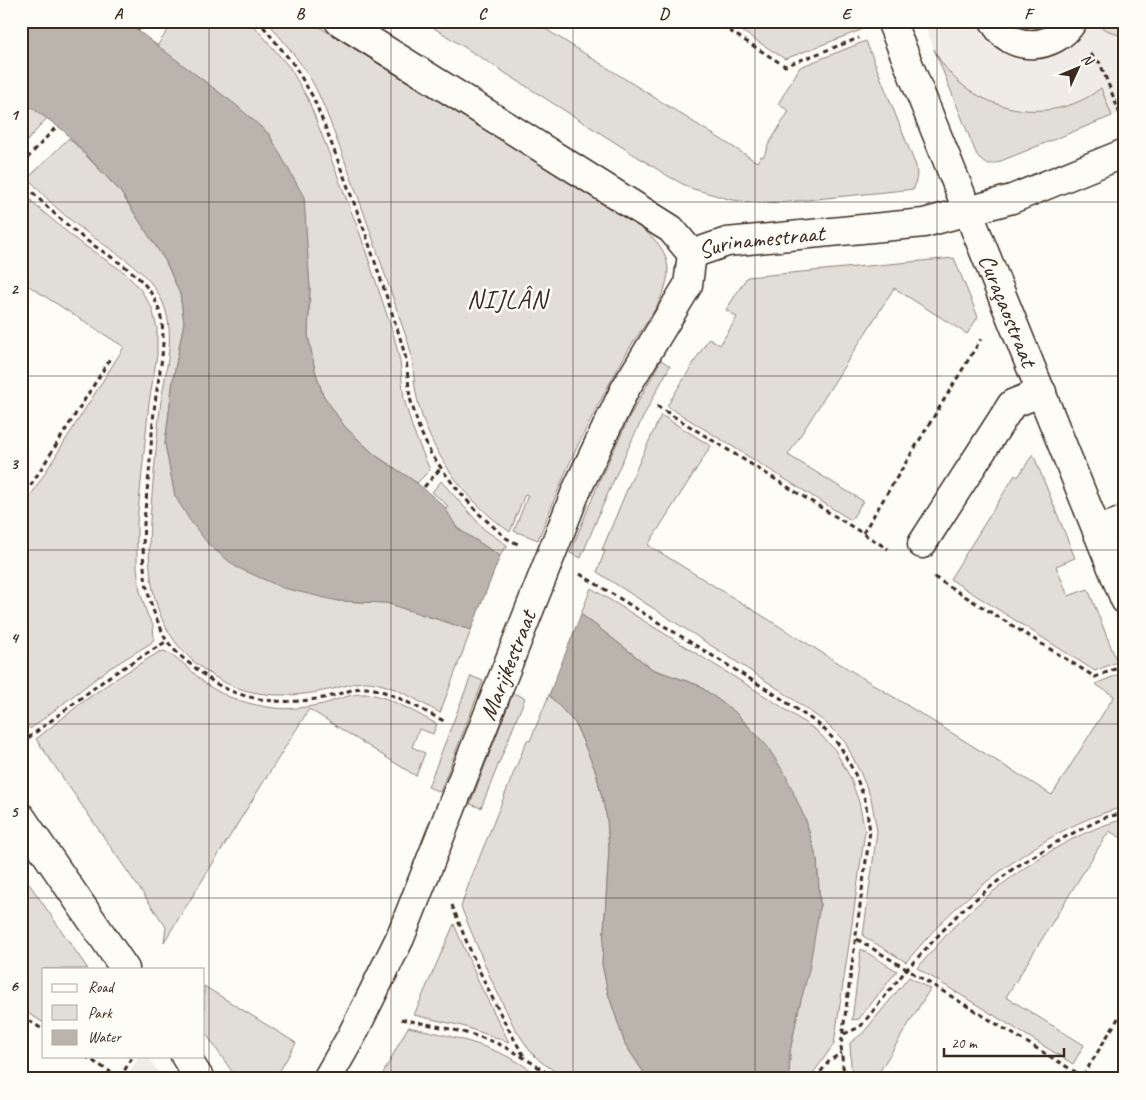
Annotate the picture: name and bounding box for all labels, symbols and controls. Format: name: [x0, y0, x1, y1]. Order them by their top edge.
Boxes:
text: A: [114, 4, 124, 24]
text: B: [296, 4, 306, 24]
text: C: [478, 4, 488, 24]
text: D: [659, 4, 670, 24]
text: E: [842, 4, 853, 24]
text: F: [1024, 4, 1035, 24]
north arrow: [1054, 42, 1104, 92]
text: N: [1078, 50, 1098, 70]
text: 1: [10, 105, 19, 125]
street label: Surinamestraat: [694, 217, 828, 266]
street label: Curaçaostraat: [972, 250, 1045, 373]
text: 2: [10, 279, 19, 299]
district label: NIJLÂN: [467, 283, 551, 316]
text: 3: [10, 454, 19, 474]
street label: Marijkestraat: [472, 604, 543, 724]
text: 4: [10, 628, 19, 648]
text: 5: [11, 802, 20, 822]
legend: [42, 968, 205, 1058]
text: 6: [10, 976, 19, 996]
text: Road: [88, 978, 115, 997]
text: Park: [88, 1004, 113, 1023]
scale bar: [944, 1025, 1064, 1057]
text: Water: [88, 1028, 122, 1047]
text: 20 m: [951, 1034, 978, 1053]

